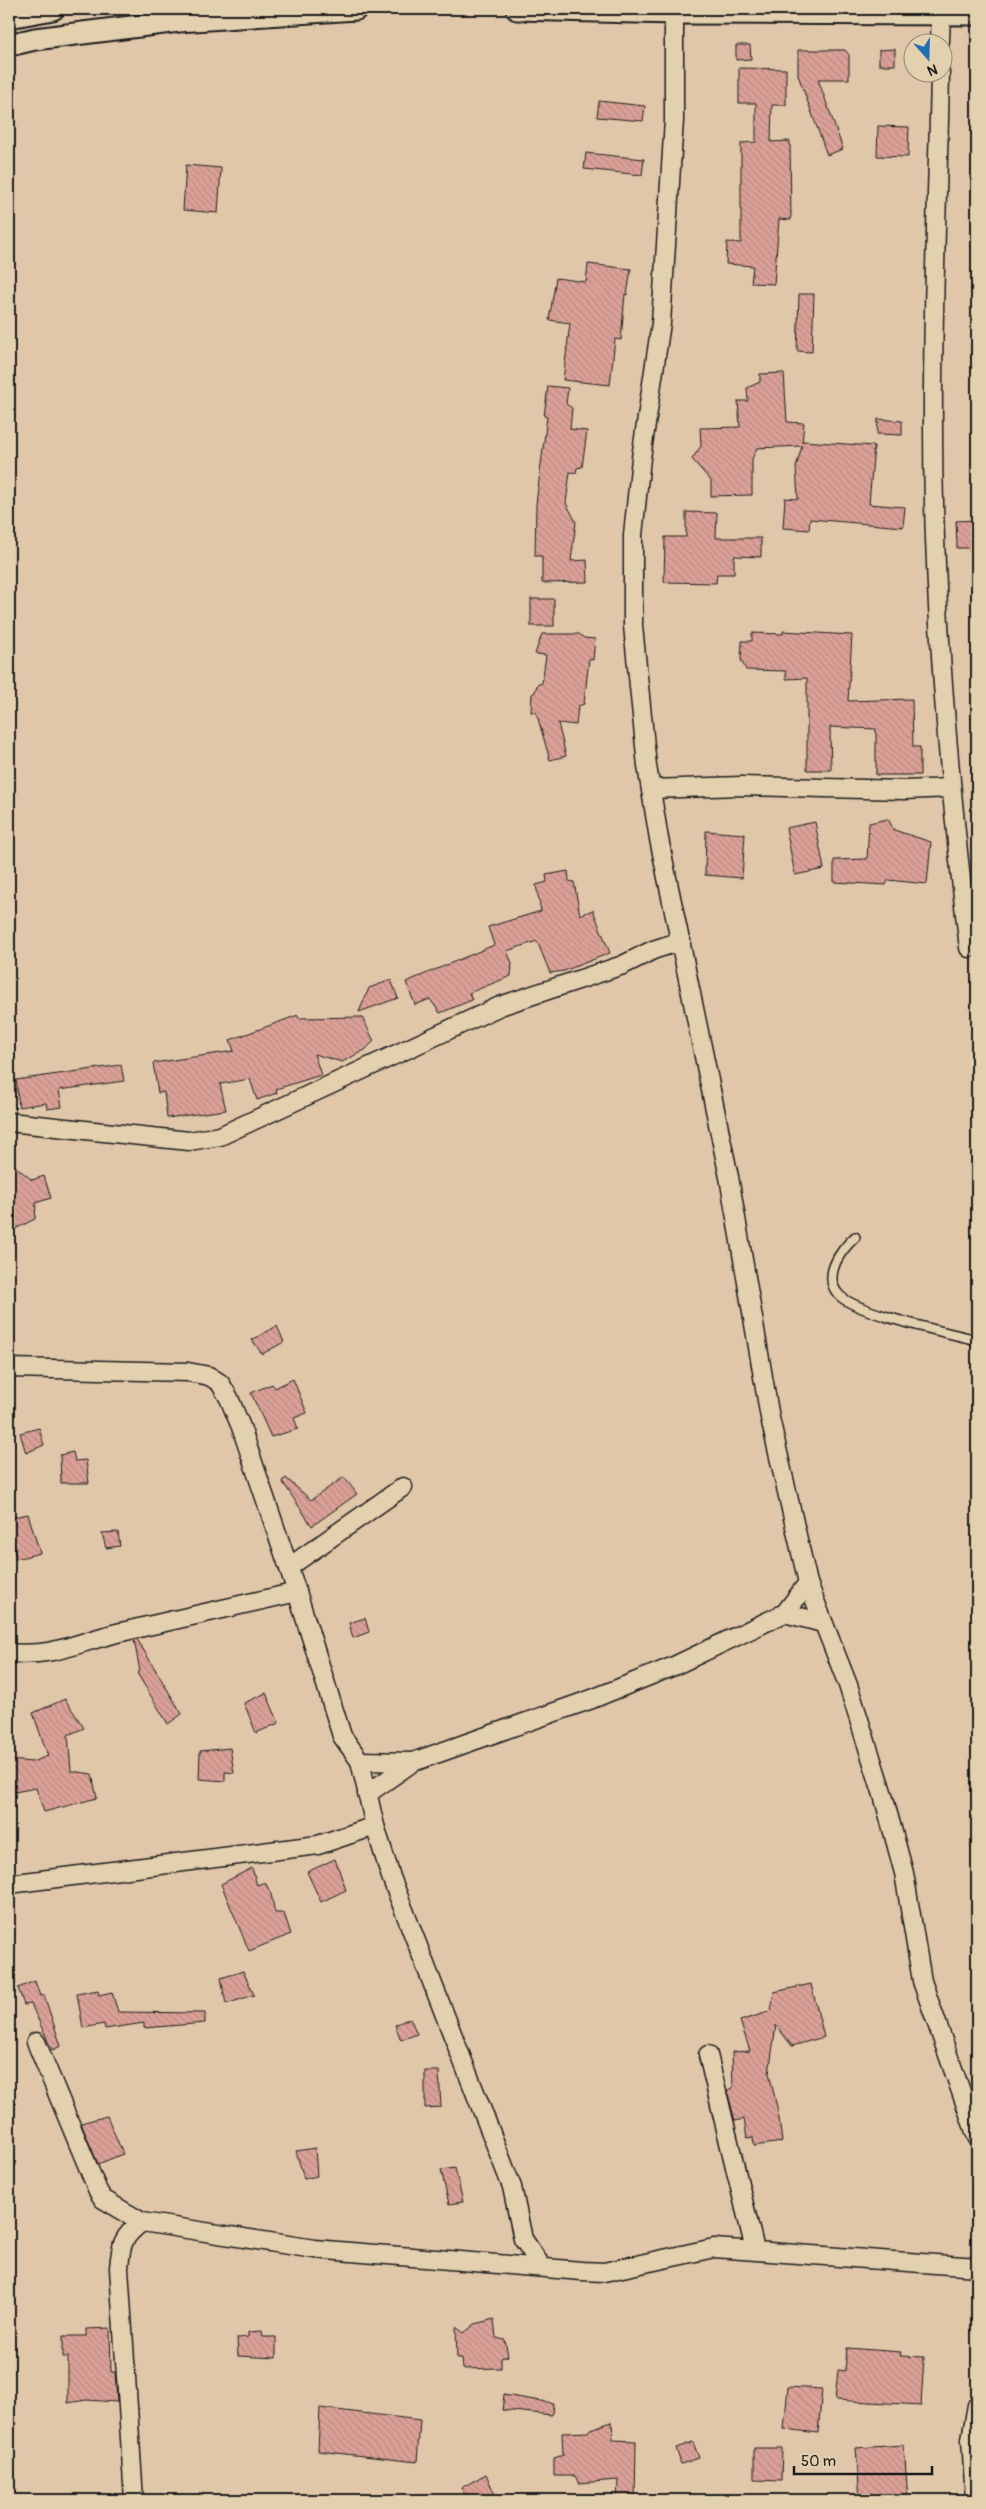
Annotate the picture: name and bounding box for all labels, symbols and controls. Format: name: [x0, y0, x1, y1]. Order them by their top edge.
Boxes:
north arrow: [904, 32, 954, 82]
text: N: [925, 60, 940, 79]
scale bar: [794, 2444, 931, 2476]
text: 50 m: [801, 2452, 836, 2471]

